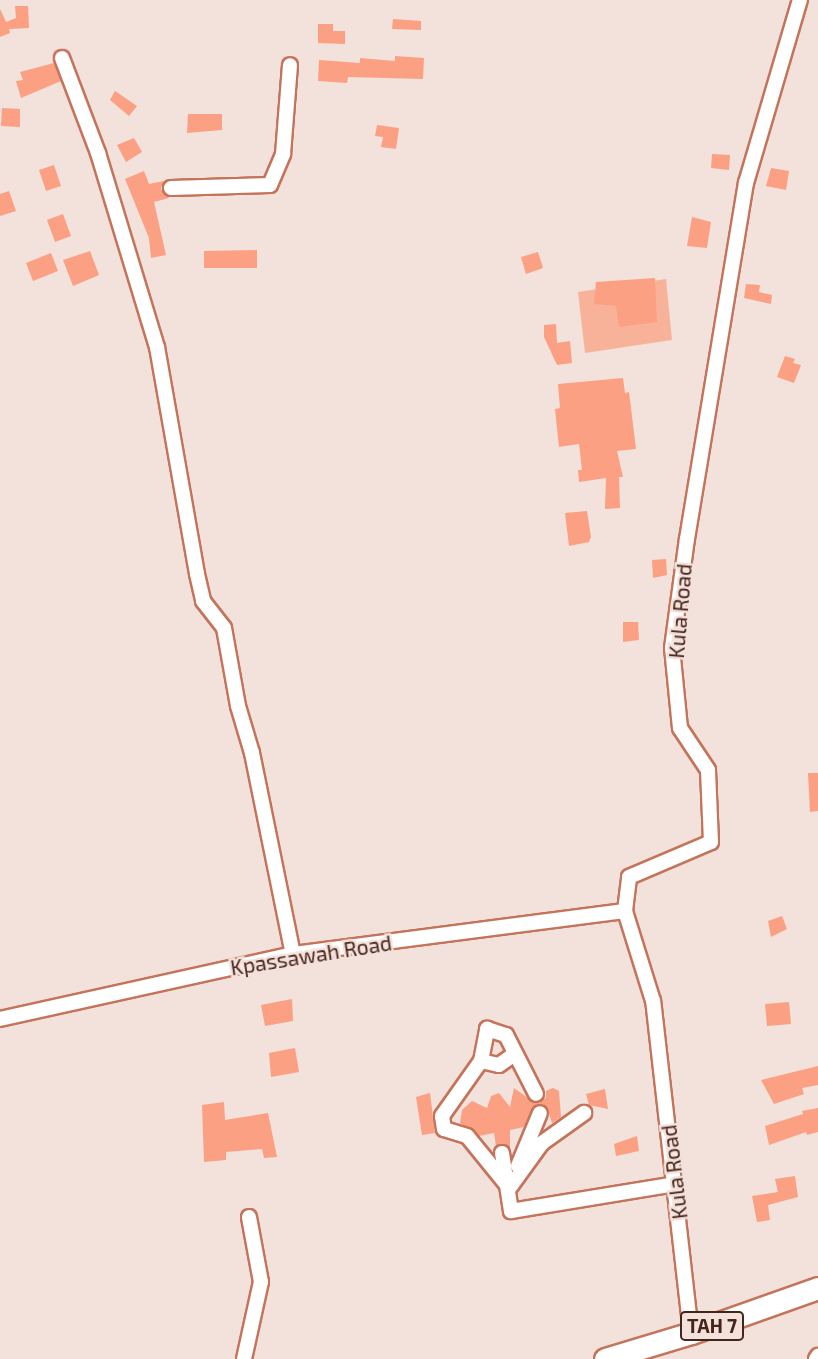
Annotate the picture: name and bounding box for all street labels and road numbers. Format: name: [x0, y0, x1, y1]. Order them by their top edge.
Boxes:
street label: Kula Road: [663, 563, 697, 659]
street label: Kpassawah Road: [229, 930, 393, 980]
street label: Kula Road: [656, 1123, 692, 1221]
road number: TAH 7: [679, 1310, 745, 1342]

